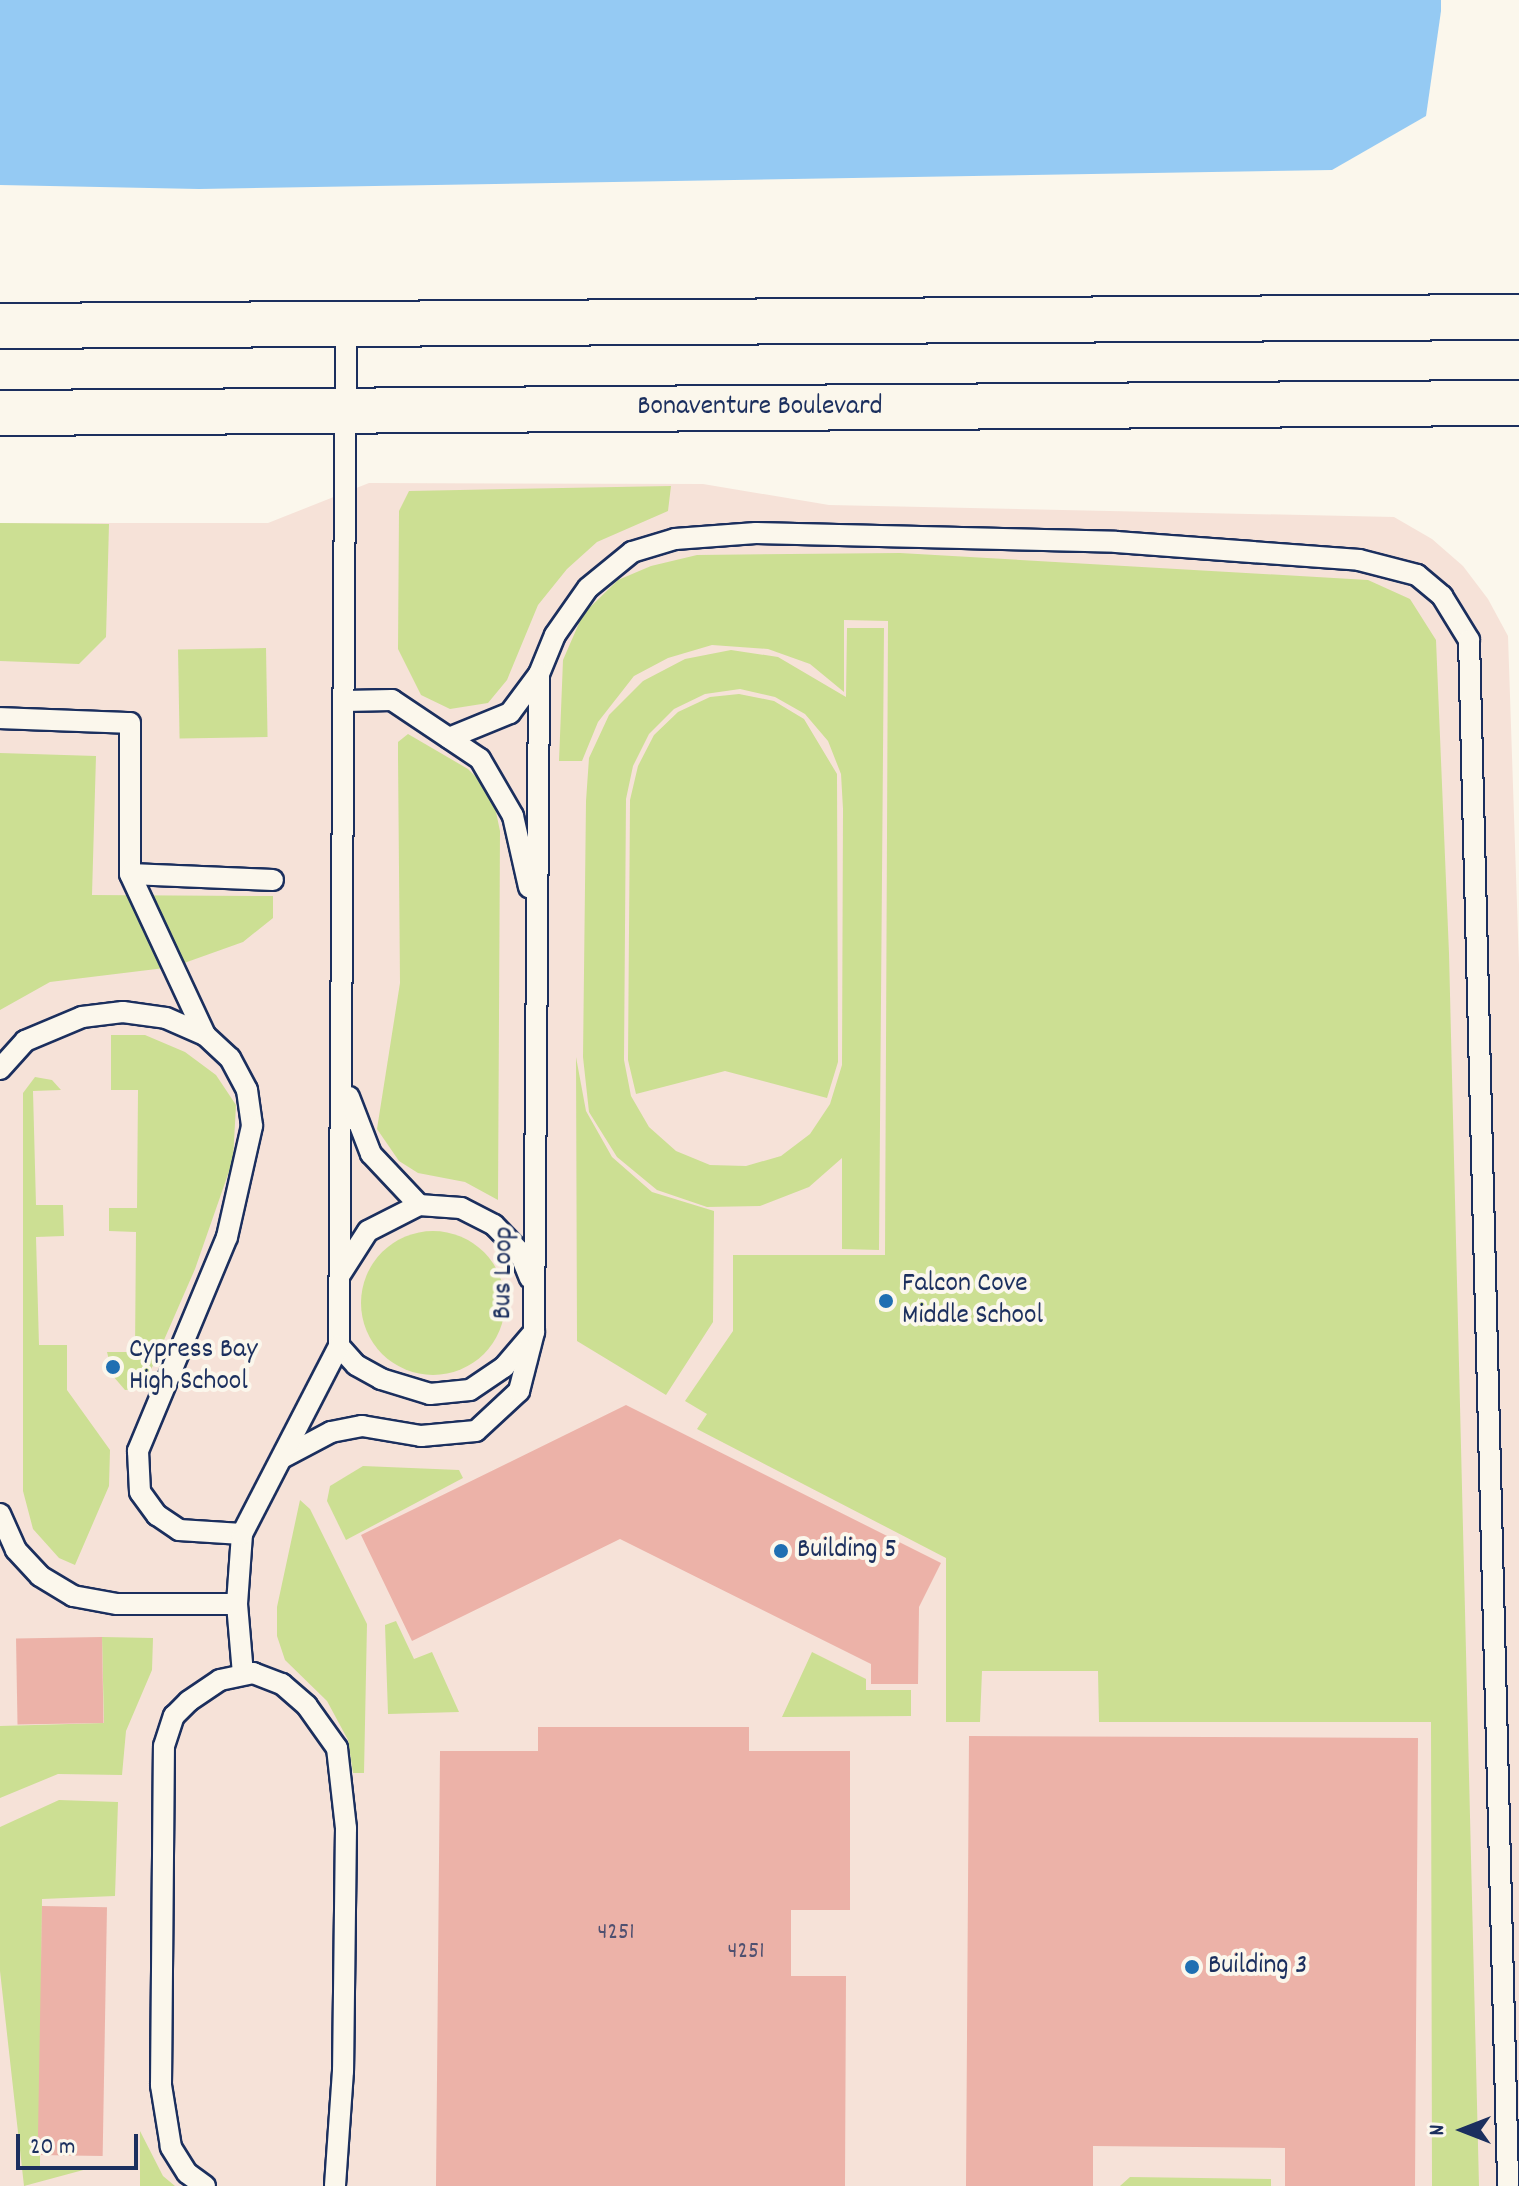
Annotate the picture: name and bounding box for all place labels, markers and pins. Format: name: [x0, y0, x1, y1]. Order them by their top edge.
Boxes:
place label: Falcon Cove Middle School: [902, 1268, 1043, 1334]
marker: Falcon Cove Middle School: [877, 1292, 895, 1310]
place label: Cypress Bay High School: [129, 1334, 258, 1400]
marker: Cypress Bay High School: [104, 1358, 122, 1376]
place label: Building 5: [797, 1534, 897, 1568]
marker: Building 5: [772, 1542, 790, 1560]
place label: Building 3: [1208, 1950, 1307, 1984]
marker: Building 3: [1183, 1958, 1201, 1976]

